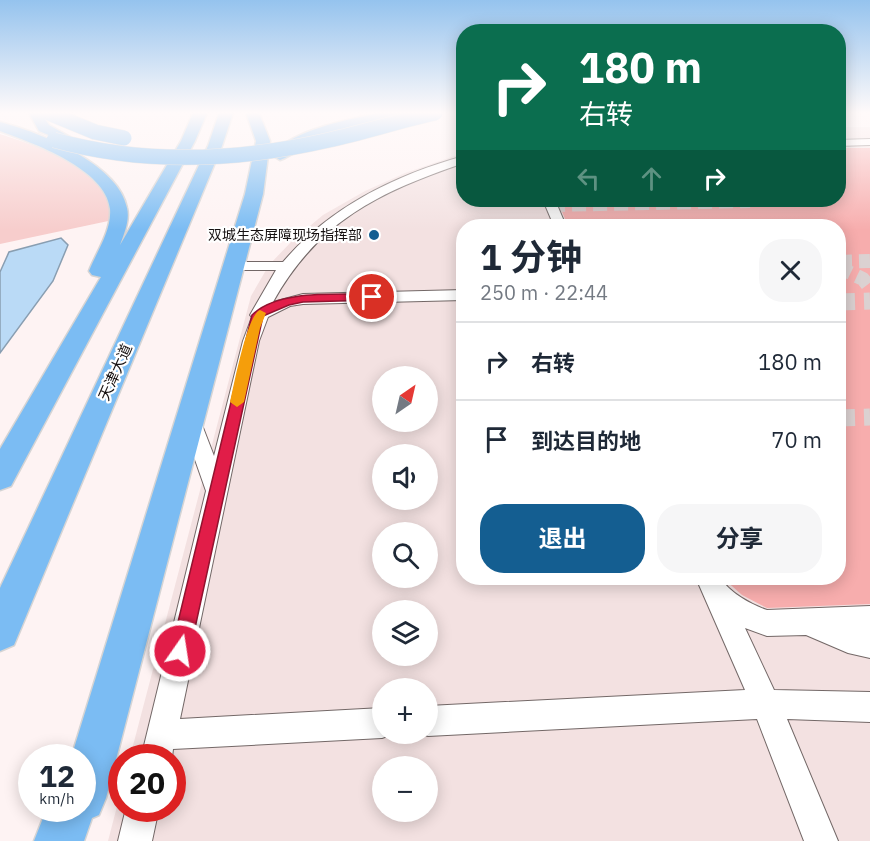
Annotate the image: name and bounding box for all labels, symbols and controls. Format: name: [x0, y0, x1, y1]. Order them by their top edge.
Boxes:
text: 180 m: [579, 40, 702, 95]
icon: right: [480, 48, 558, 126]
text: 右转: [579, 96, 633, 131]
icon: left: [572, 162, 605, 195]
icon: ahead: [635, 162, 668, 195]
icon: right: [698, 162, 731, 195]
place label: 双城生态屏障现场指挥部: [208, 226, 362, 244]
marker: 双城生态屏障现场指挥部: [367, 228, 381, 242]
text: 1 分钟: [480, 233, 582, 280]
button: close: [759, 239, 822, 302]
pin: [346, 271, 397, 322]
text: 250 m · 22:44: [480, 279, 608, 306]
icon: arrive: [355, 280, 388, 313]
street label: 天津大道: [94, 341, 136, 403]
icon: right: [480, 345, 513, 378]
text: 180 m: [758, 347, 822, 376]
text: 右转: [531, 348, 575, 377]
north arrow: [372, 366, 438, 432]
map controls: [372, 366, 438, 822]
icon: arrive: [480, 423, 513, 456]
text: 70 m: [771, 425, 822, 454]
text: 到达目的地: [531, 426, 641, 455]
button: sound: [372, 444, 438, 510]
button: 退出: [480, 504, 645, 573]
button: 分享: [657, 504, 822, 573]
button: search: [372, 522, 438, 588]
button: layers: [372, 600, 438, 666]
position arrow: [148, 619, 212, 683]
button: +: [372, 678, 438, 744]
speed limit sign: 20: [108, 744, 186, 822]
text: 12: [39, 756, 75, 795]
button: −: [372, 756, 438, 822]
text: km/h: [39, 789, 75, 808]

